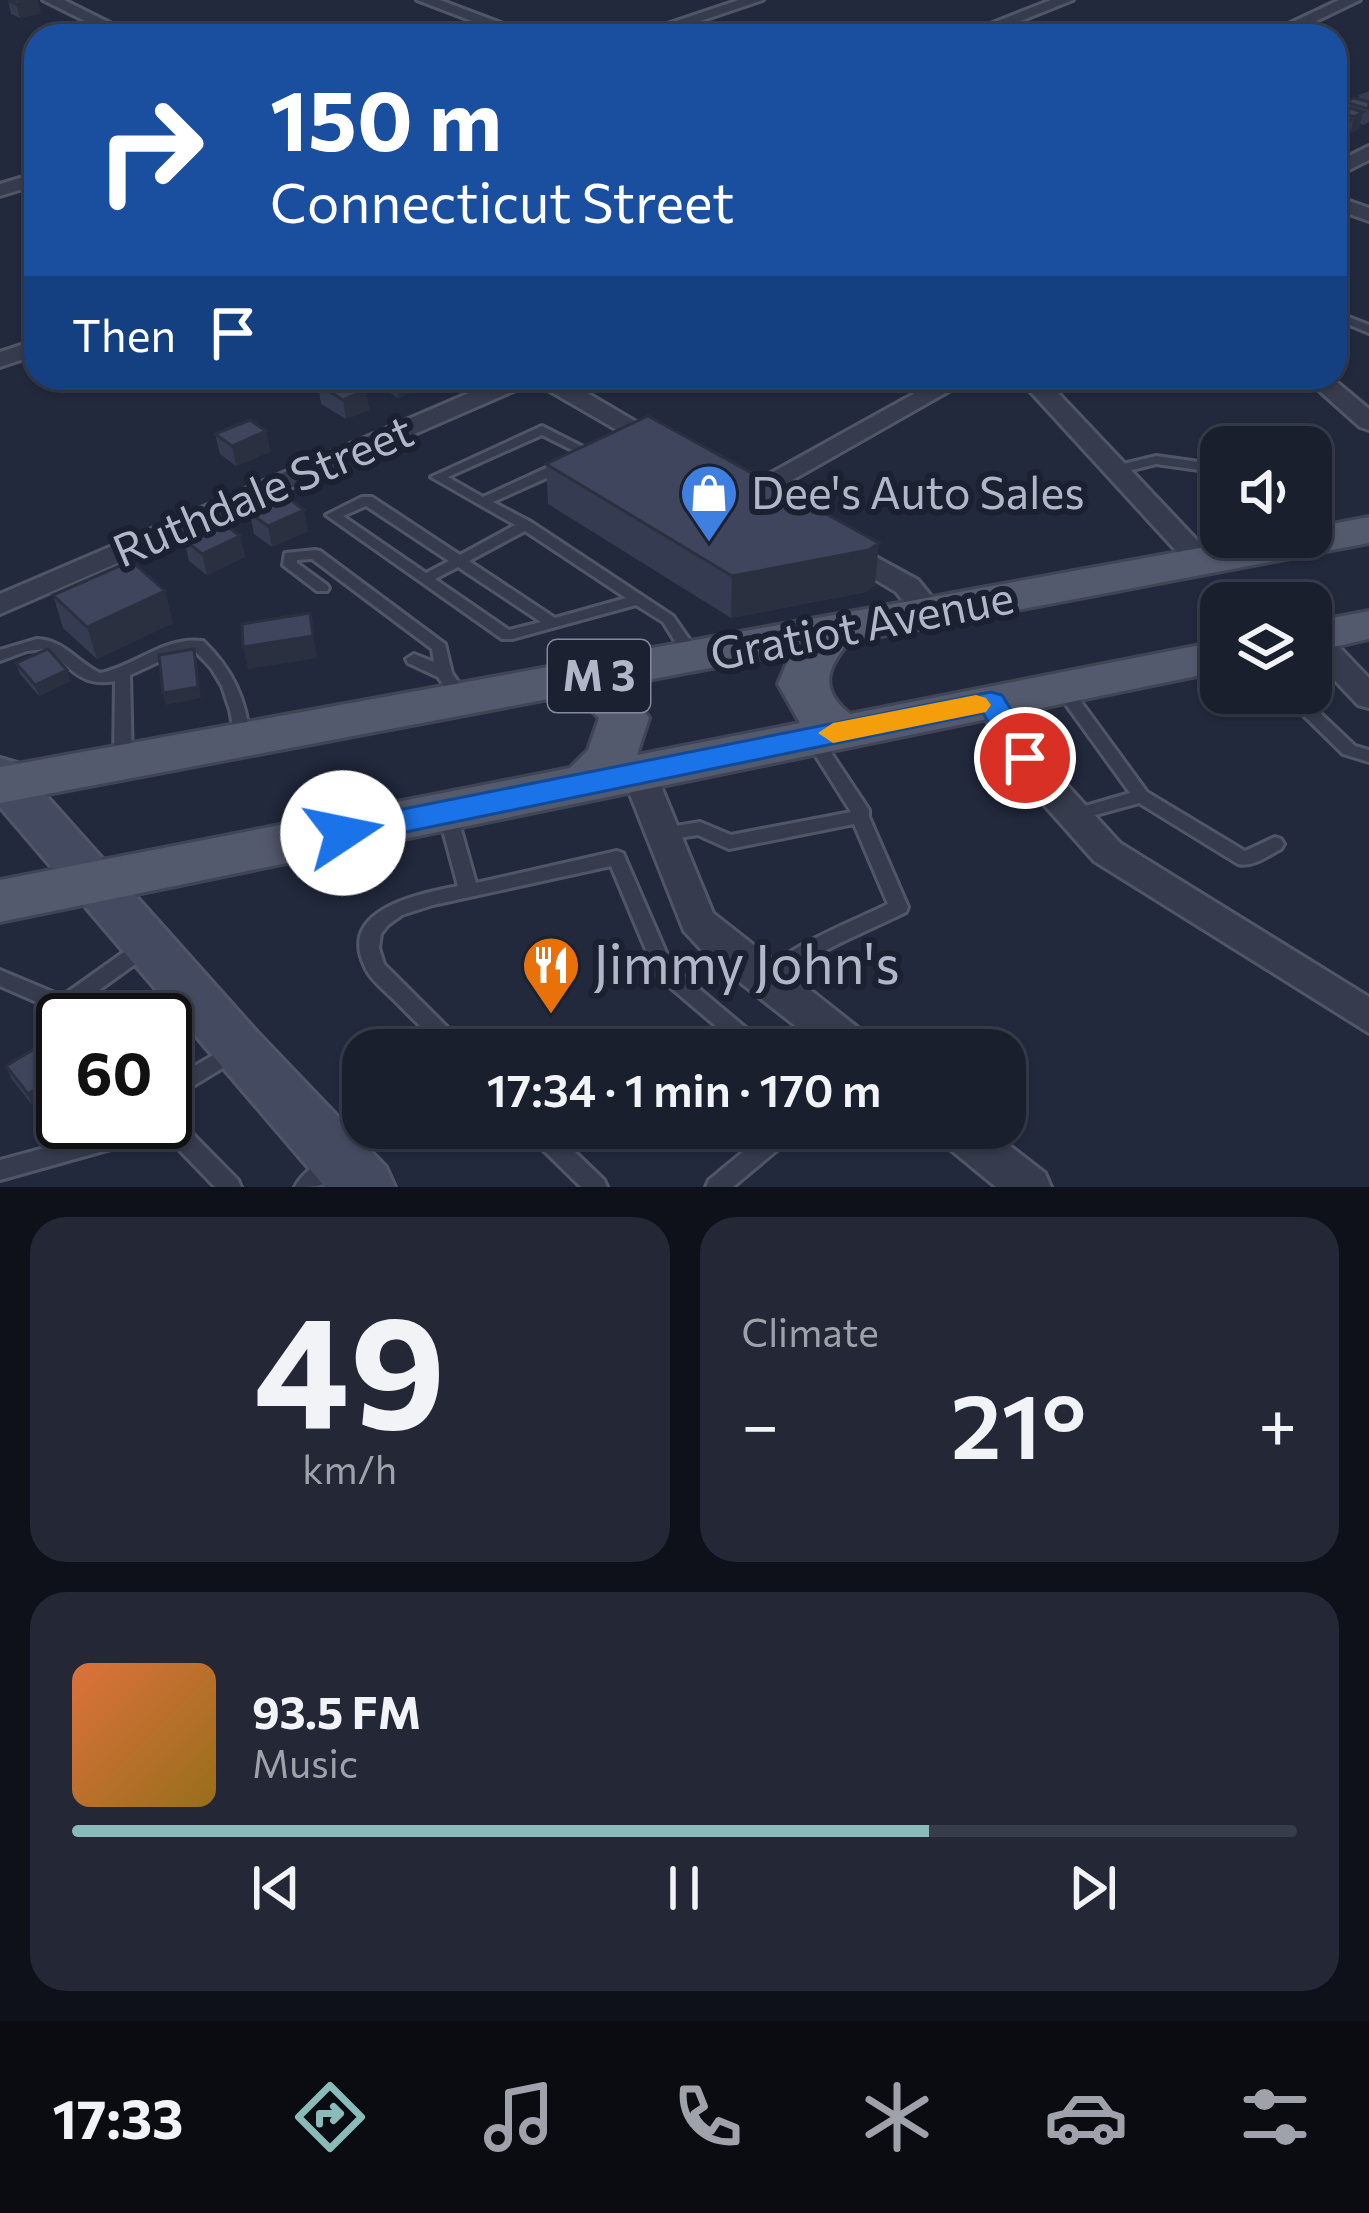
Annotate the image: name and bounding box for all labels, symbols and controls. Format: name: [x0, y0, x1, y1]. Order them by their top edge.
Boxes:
text: 150 m: [270, 66, 502, 168]
icon: right: [72, 72, 228, 228]
text: Connecticut Street: [270, 168, 734, 234]
icon: arrive: [200, 300, 266, 366]
text: Then: [72, 306, 176, 361]
street label: Ruthdale Street: [104, 401, 420, 576]
map controls: [1200, 426, 1332, 714]
button: sound: [1200, 426, 1332, 558]
shop icon: Dee's Auto Sales: [678, 462, 740, 544]
place label: Dee's Auto Sales: [751, 463, 1085, 518]
street label: Gratiot Avenue: [705, 567, 1018, 680]
button: layers: [1200, 582, 1332, 714]
road number: M 3: [548, 640, 650, 712]
pin: [974, 707, 1076, 809]
icon: arrive: [992, 725, 1058, 791]
position arrow: [280, 770, 406, 896]
place label: Jimmy John's: [593, 929, 900, 995]
restaurant icon: Jimmy John's: [520, 934, 582, 1016]
speed limit sign: 60: [36, 993, 192, 1149]
text: 17:34 · 1 min · 170 m: [487, 1061, 881, 1116]
text: 49: [254, 1270, 446, 1461]
text: Climate: [742, 1307, 879, 1355]
text: 21°: [951, 1367, 1086, 1478]
text: −: [742, 1382, 779, 1463]
text: +: [1258, 1382, 1297, 1463]
text: km/h: [302, 1444, 397, 1492]
text: 93.5 FM: [252, 1683, 421, 1738]
text: Music: [252, 1738, 358, 1786]
icon: previous: [243, 1855, 309, 1921]
icon: pause: [651, 1855, 717, 1921]
icon: next: [1060, 1855, 1126, 1921]
icon: directions: [288, 2075, 372, 2159]
icon: music: [477, 2075, 561, 2159]
icon: phone: [666, 2075, 750, 2159]
icon: climate: [855, 2075, 939, 2159]
icon: car: [1044, 2075, 1128, 2159]
icon: filters: [1233, 2075, 1317, 2159]
text: 17:33: [52, 2084, 183, 2150]

